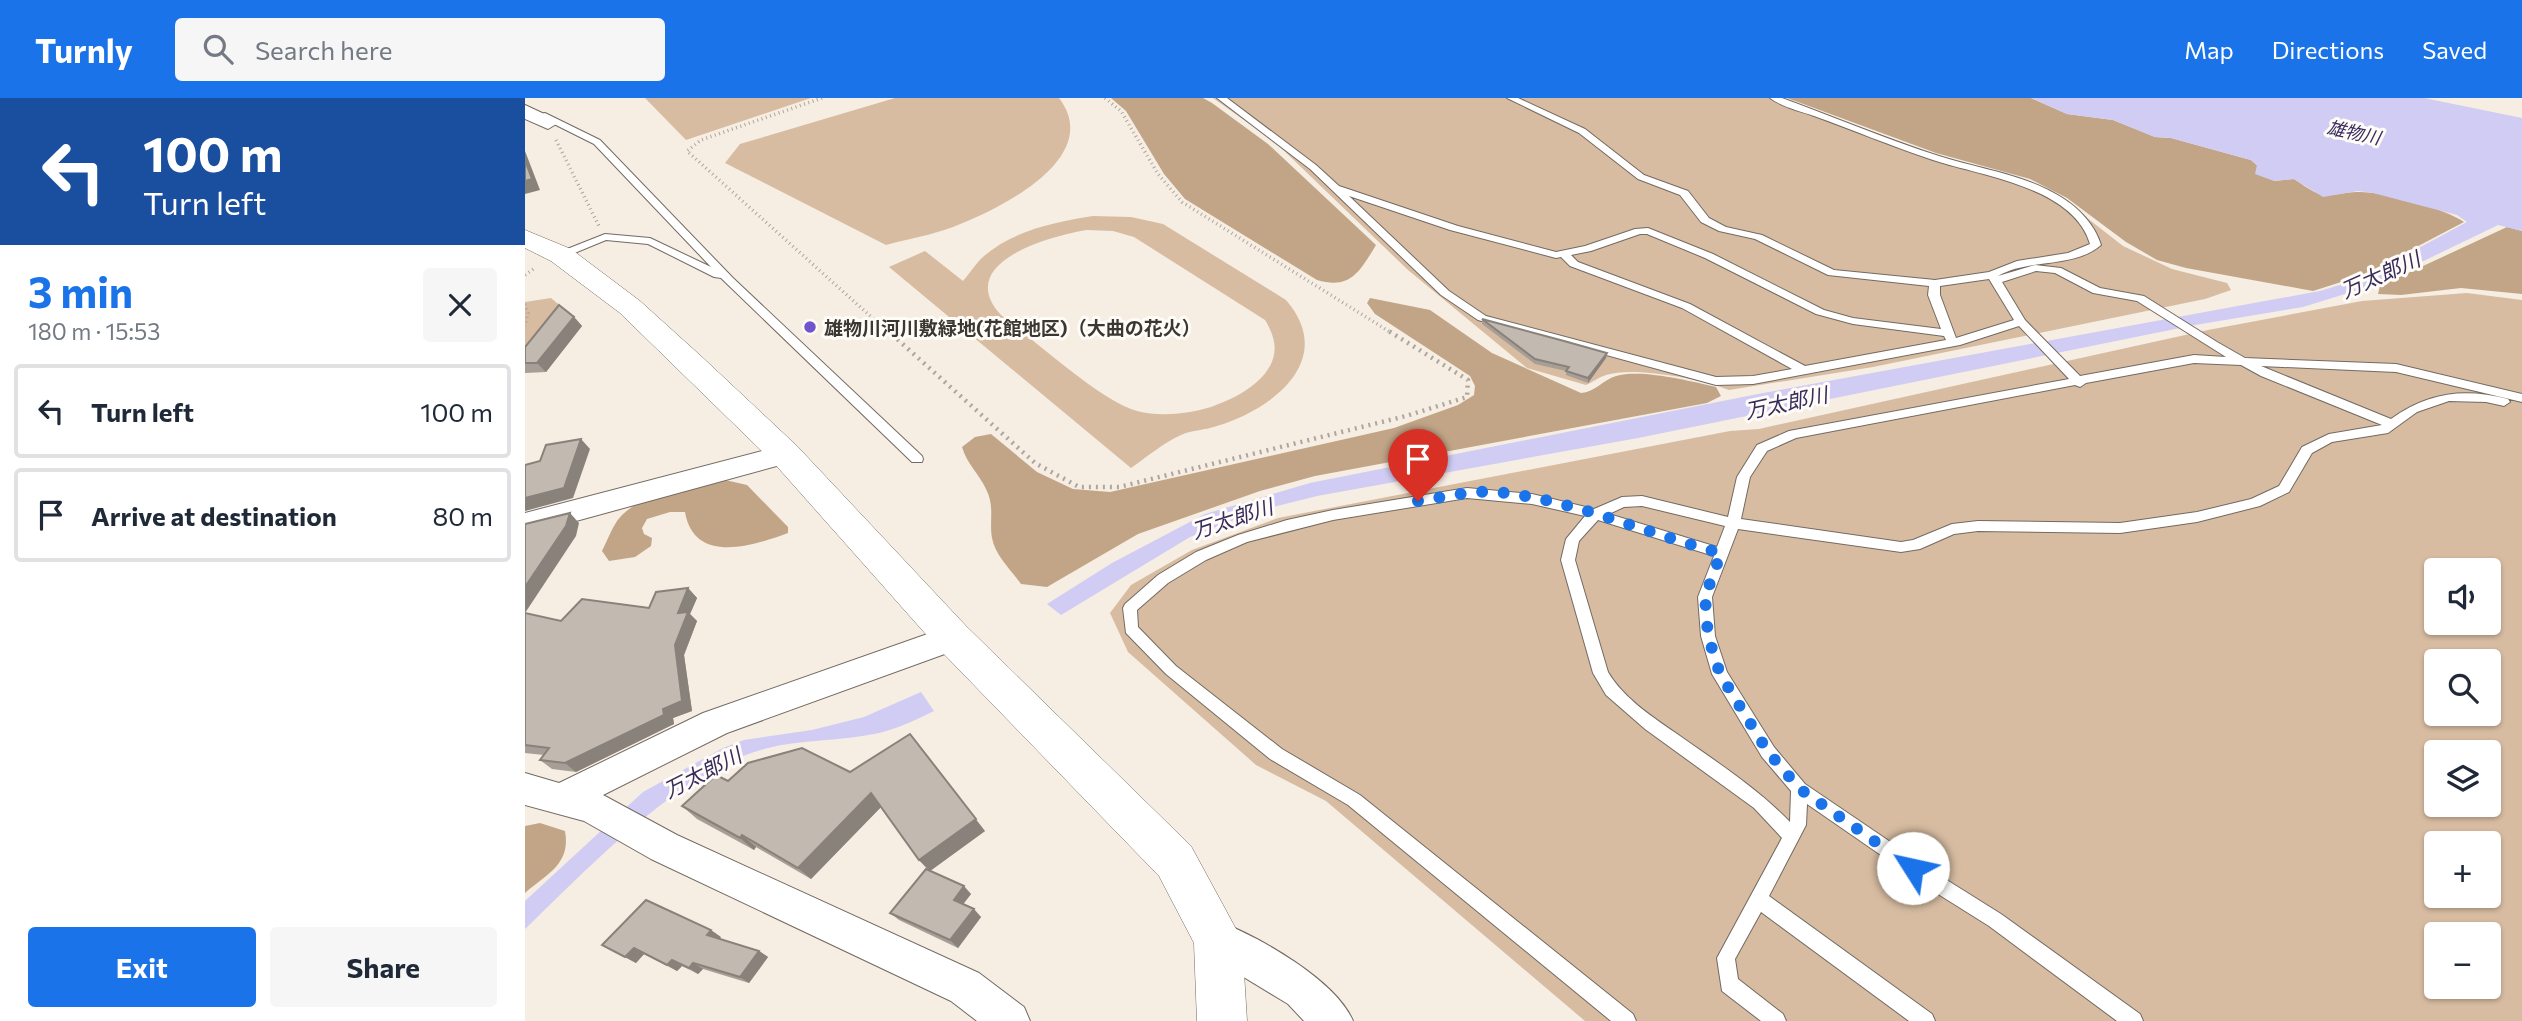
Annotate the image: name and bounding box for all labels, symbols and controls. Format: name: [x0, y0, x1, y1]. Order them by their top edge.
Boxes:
search box: [175, 18, 665, 81]
text: Turnly: [35, 29, 133, 70]
icon: search: [199, 30, 237, 68]
text: Search here: [255, 34, 392, 65]
text: Map: [2184, 35, 2234, 64]
text: Directions: [2272, 35, 2384, 64]
text: Saved: [2422, 35, 2487, 64]
water label: 雄物川: [2325, 116, 2385, 149]
text: 100 m: [143, 122, 282, 182]
icon: left: [28, 126, 119, 217]
text: Turn left: [143, 182, 267, 222]
water label: 万太郎川: [2337, 245, 2425, 303]
text: 3 min: [28, 265, 133, 317]
button: close: [423, 268, 497, 342]
place label: 雄物川河川敷緑地(花館地区)（大曲の花火）: [824, 316, 1201, 339]
text: 180 m · 15:53: [28, 317, 160, 345]
marker: 雄物川河川敷緑地(花館地区)（大曲の花火）: [802, 319, 818, 335]
water label: 万太郎川: [1742, 381, 1832, 423]
icon: left: [32, 392, 70, 430]
text: Turn left: [91, 396, 194, 427]
text: 100 m: [420, 396, 493, 427]
pin: [1388, 429, 1448, 501]
icon: arrive: [1399, 440, 1437, 478]
water label: 万太郎川: [1188, 493, 1278, 543]
icon: arrive: [32, 496, 70, 534]
text: Arrive at destination: [91, 500, 337, 531]
text: 80 m: [433, 500, 493, 531]
map controls: [2424, 558, 2501, 999]
button: sound: [2424, 558, 2501, 635]
button: search: [2424, 649, 2501, 726]
button: layers: [2424, 740, 2501, 817]
water label: 万太郎川: [659, 741, 747, 802]
position arrow: [1876, 831, 1950, 905]
button: +: [2424, 831, 2501, 908]
button: −: [2424, 922, 2501, 999]
button: Exit: [28, 927, 256, 1007]
button: Share: [270, 927, 497, 1007]

